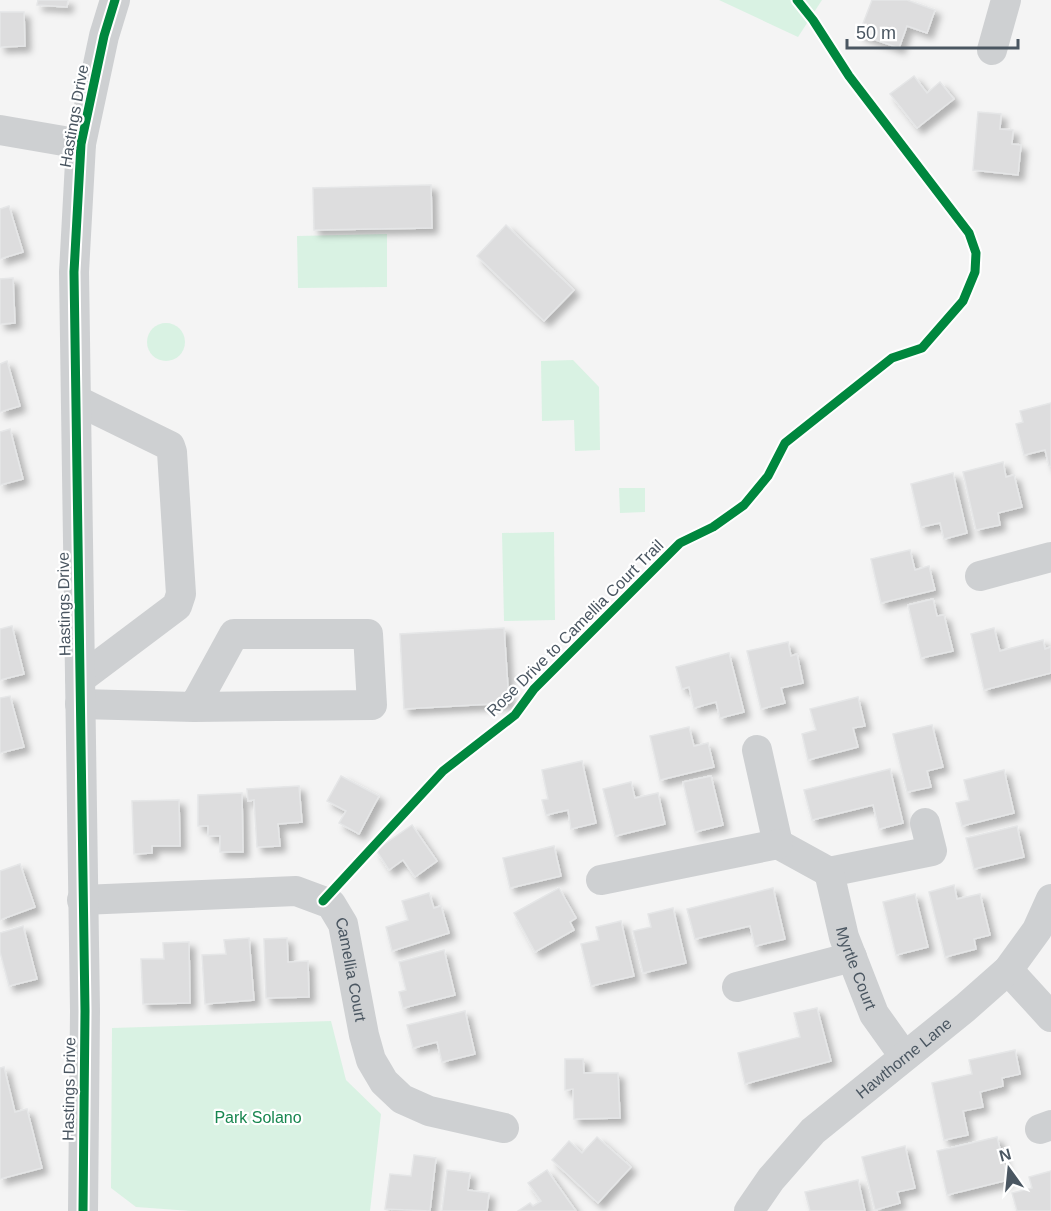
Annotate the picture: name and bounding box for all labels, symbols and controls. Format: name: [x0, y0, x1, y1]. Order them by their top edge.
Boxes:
scale bar: [847, 12, 1018, 50]
text: 50 m: [856, 23, 896, 43]
street label: Hastings Drive: [57, 63, 91, 169]
street label: Rose Drive to Camellia Court Trail: [483, 536, 667, 720]
street label: Hastings Drive: [55, 552, 73, 656]
street label: Camellia Court: [332, 914, 370, 1023]
street label: Myrtle Court: [833, 925, 880, 1012]
street label: Hawthorne Lane: [852, 1014, 955, 1101]
street label: Hastings Drive: [60, 1037, 78, 1141]
park label: Park Solano: [214, 1109, 302, 1126]
north arrow: [979, 1139, 1039, 1199]
text: N: [997, 1145, 1013, 1165]

